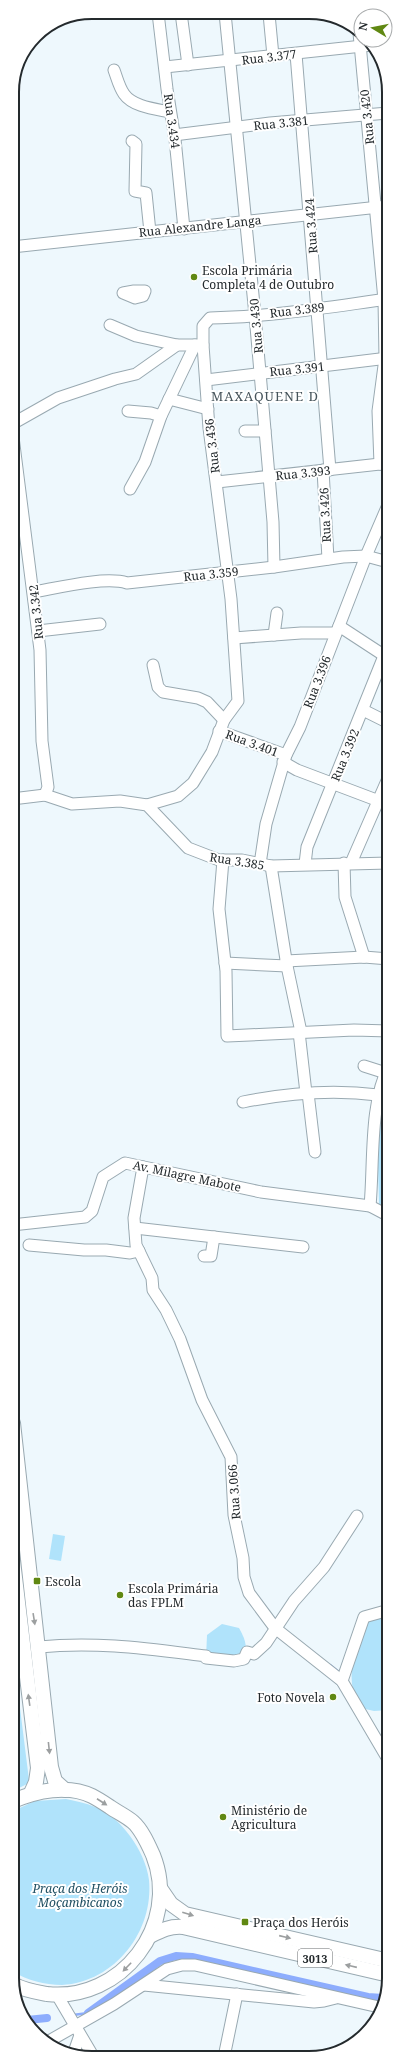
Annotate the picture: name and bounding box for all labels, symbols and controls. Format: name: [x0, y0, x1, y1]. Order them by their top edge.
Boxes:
north arrow: [353, 8, 393, 48]
text: N: [355, 20, 371, 32]
street label: Rua 3.377: [241, 45, 298, 69]
street label: Rua 3.420: [356, 88, 378, 145]
street label: Rua 3.434: [160, 92, 184, 150]
street label: Rua 3.381: [253, 112, 309, 134]
street label: Rua 3.424: [301, 198, 321, 254]
street label: Rua Alexandre Langa: [138, 211, 262, 241]
place label: Escola Primária Completa 4 de Outubro: [202, 262, 334, 293]
marker: Escola Primária Completa 4 de Outubro: [189, 272, 199, 282]
street label: Rua 3.430: [245, 297, 267, 354]
street label: Rua 3.389: [269, 298, 325, 322]
street label: Rua 3.391: [269, 358, 325, 380]
district label: MAXAQUENE D: [211, 387, 319, 405]
street label: Rua 3.436: [200, 417, 224, 474]
street label: Rua 3.393: [275, 462, 332, 484]
street label: Rua 3.426: [315, 487, 335, 543]
street label: Rua 3.359: [183, 563, 239, 585]
street label: Rua 3.342: [25, 584, 47, 640]
street label: Rua 3.396: [299, 653, 335, 711]
street label: Rua 3.401: [223, 726, 281, 760]
street label: Rua 3.392: [327, 726, 363, 784]
street label: Rua 3.385: [208, 848, 266, 874]
street label: Av. Milagre Mabote: [131, 1156, 243, 1196]
street label: Rua 3.066: [224, 1464, 244, 1520]
place label: Escola: [45, 1573, 81, 1590]
marker: Escola: [32, 1576, 42, 1586]
place label: Escola Primária das FPLM: [128, 1580, 219, 1611]
marker: Escola Primária das FPLM: [115, 1590, 125, 1600]
one-way arrow: [31, 1613, 37, 1625]
place label: Foto Novela: [257, 1689, 325, 1706]
marker: Foto Novela: [328, 1692, 338, 1702]
one-way arrow: [26, 1694, 32, 1706]
one-way arrow: [45, 1742, 52, 1754]
one-way arrow: [97, 1798, 107, 1806]
place label: Ministério de Agricultura: [231, 1802, 307, 1833]
marker: Ministério de Agricultura: [218, 1812, 228, 1822]
park label: Praça dos Heróis Moçambicanos: [31, 1880, 128, 1911]
one-way arrow: [182, 1911, 194, 1917]
place label: Praça dos Heróis: [253, 1914, 349, 1931]
marker: Praça dos Heróis: [240, 1917, 250, 1927]
one-way arrow: [279, 1934, 291, 1940]
road number: 3013: [298, 1949, 332, 1967]
one-way arrow: [122, 1962, 132, 1972]
one-way arrow: [345, 1963, 357, 1969]

